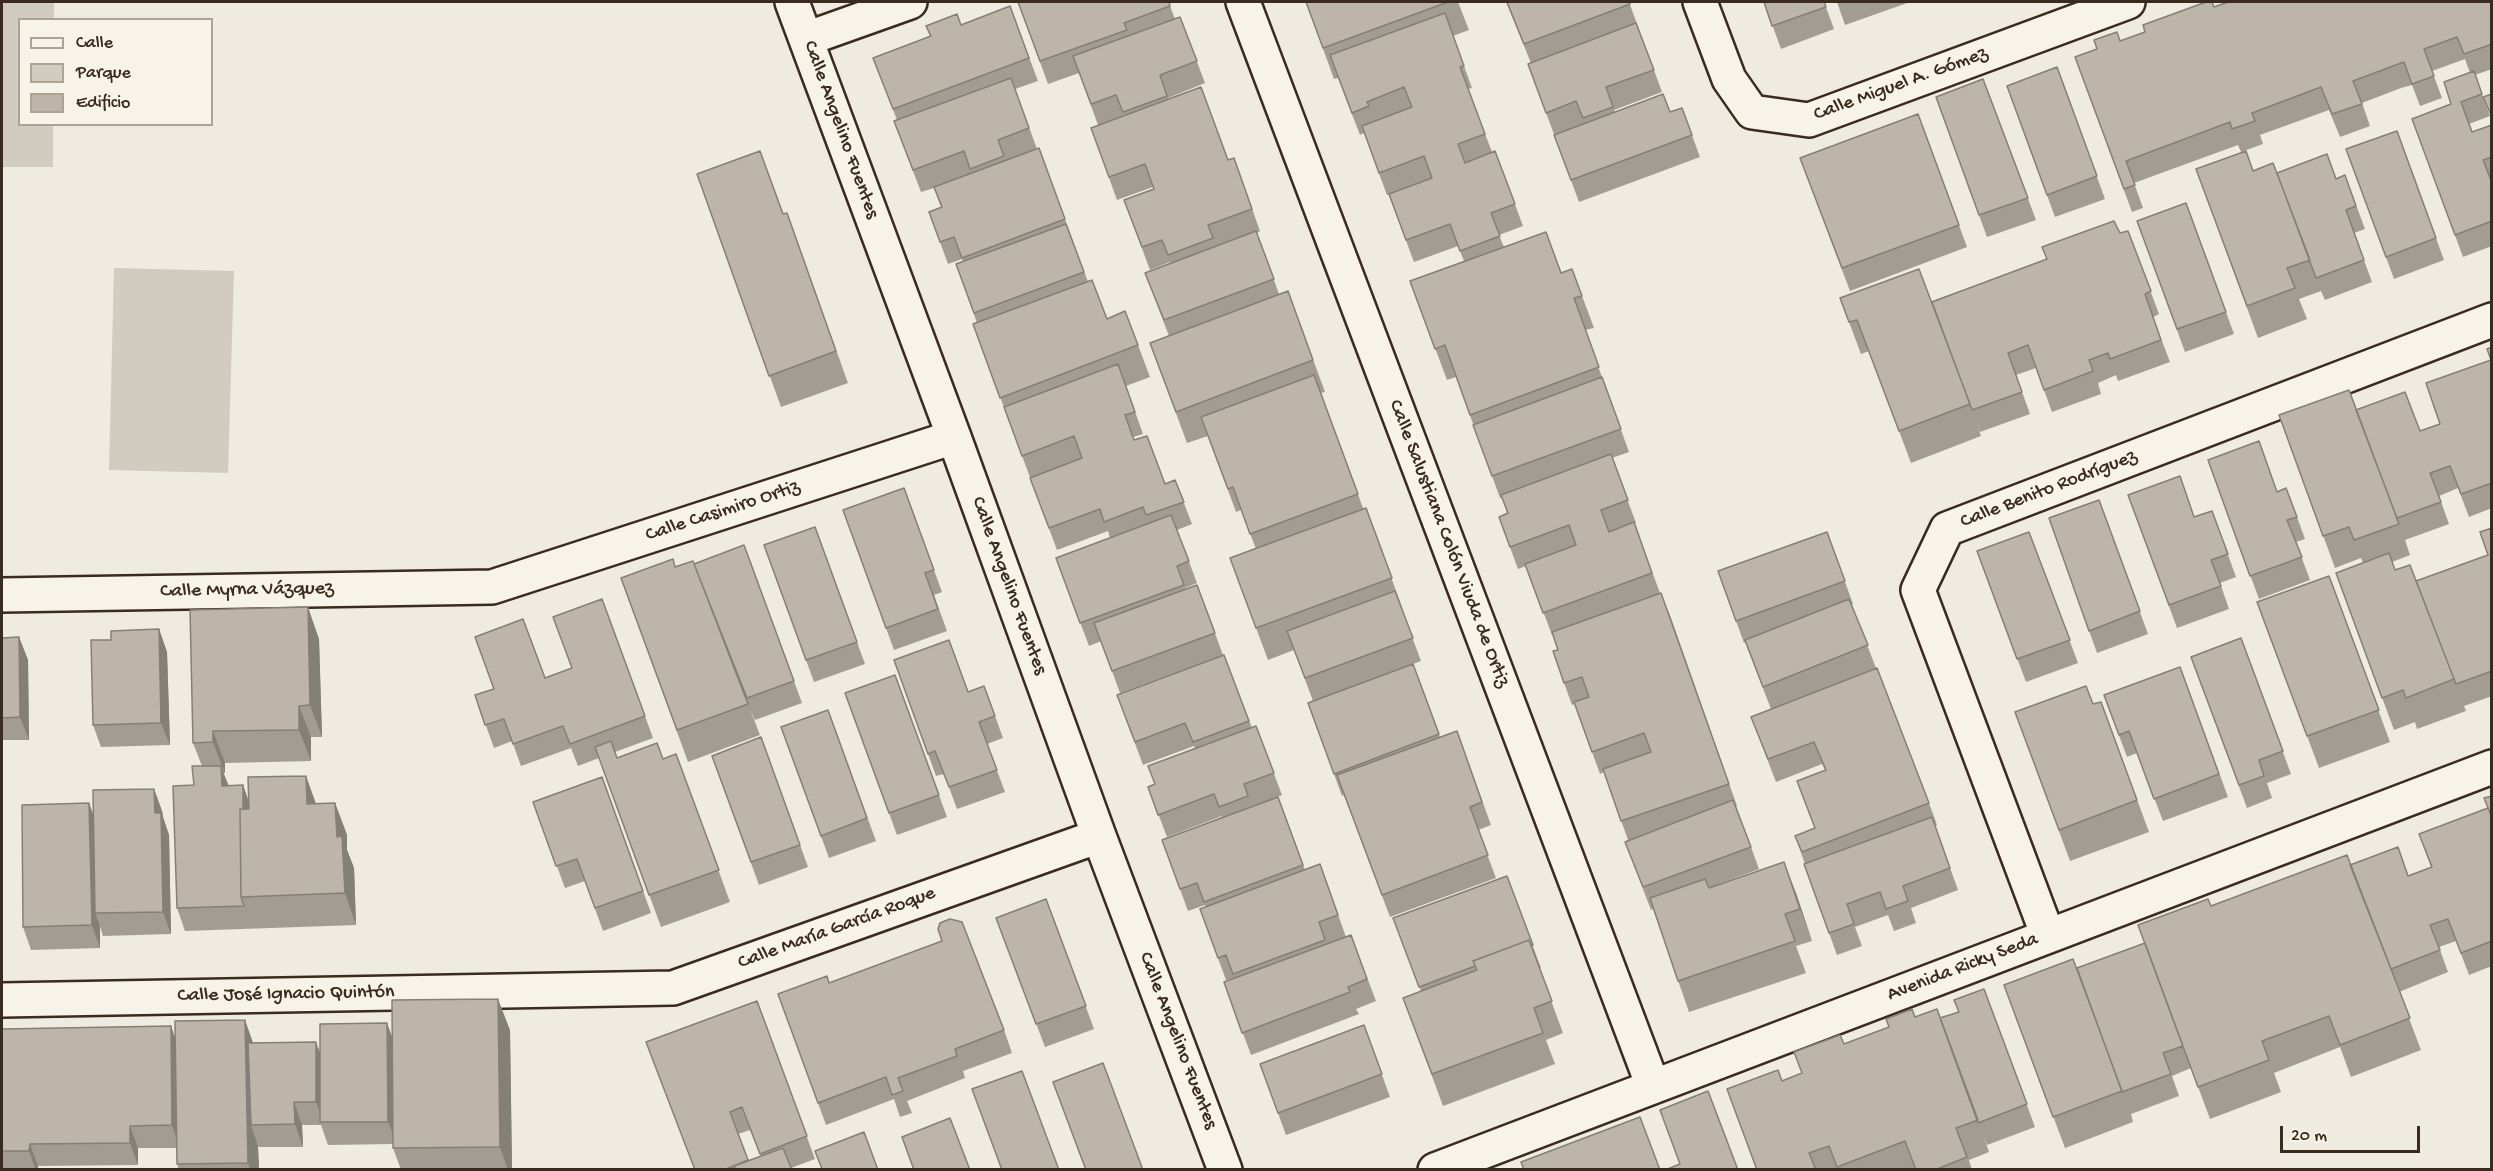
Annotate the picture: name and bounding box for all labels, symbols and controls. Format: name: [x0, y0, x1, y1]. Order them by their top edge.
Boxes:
legend: [18, 18, 213, 126]
text: Calle: [76, 33, 113, 54]
street label: Calle Angelino Fuentes: [797, 38, 883, 222]
street label: Calle Miguel A. Gómez: [1811, 42, 1991, 128]
text: Parque: [76, 63, 131, 84]
text: Edificio: [76, 93, 130, 114]
street label: Calle Salustiana Colón Viuda de Ortiz: [1382, 397, 1514, 691]
street label: Calle Benito Rodríguez: [1957, 445, 2141, 535]
street label: Calle Casimiro Ortiz: [643, 476, 803, 548]
street label: Calle Angelino Fuentes: [965, 494, 1051, 678]
street label: Calle Myrna Vázquez: [160, 577, 334, 605]
street label: Calle María García Roque: [735, 882, 939, 976]
street label: Avenida Ricky Seda: [1884, 928, 2042, 1008]
street label: Calle Angelino Fuentes: [1132, 949, 1222, 1133]
street label: Calle José Ignacio Quintón: [177, 981, 395, 1009]
scale bar: [2283, 1114, 2422, 1152]
text: 20 m: [2291, 1126, 2327, 1147]

